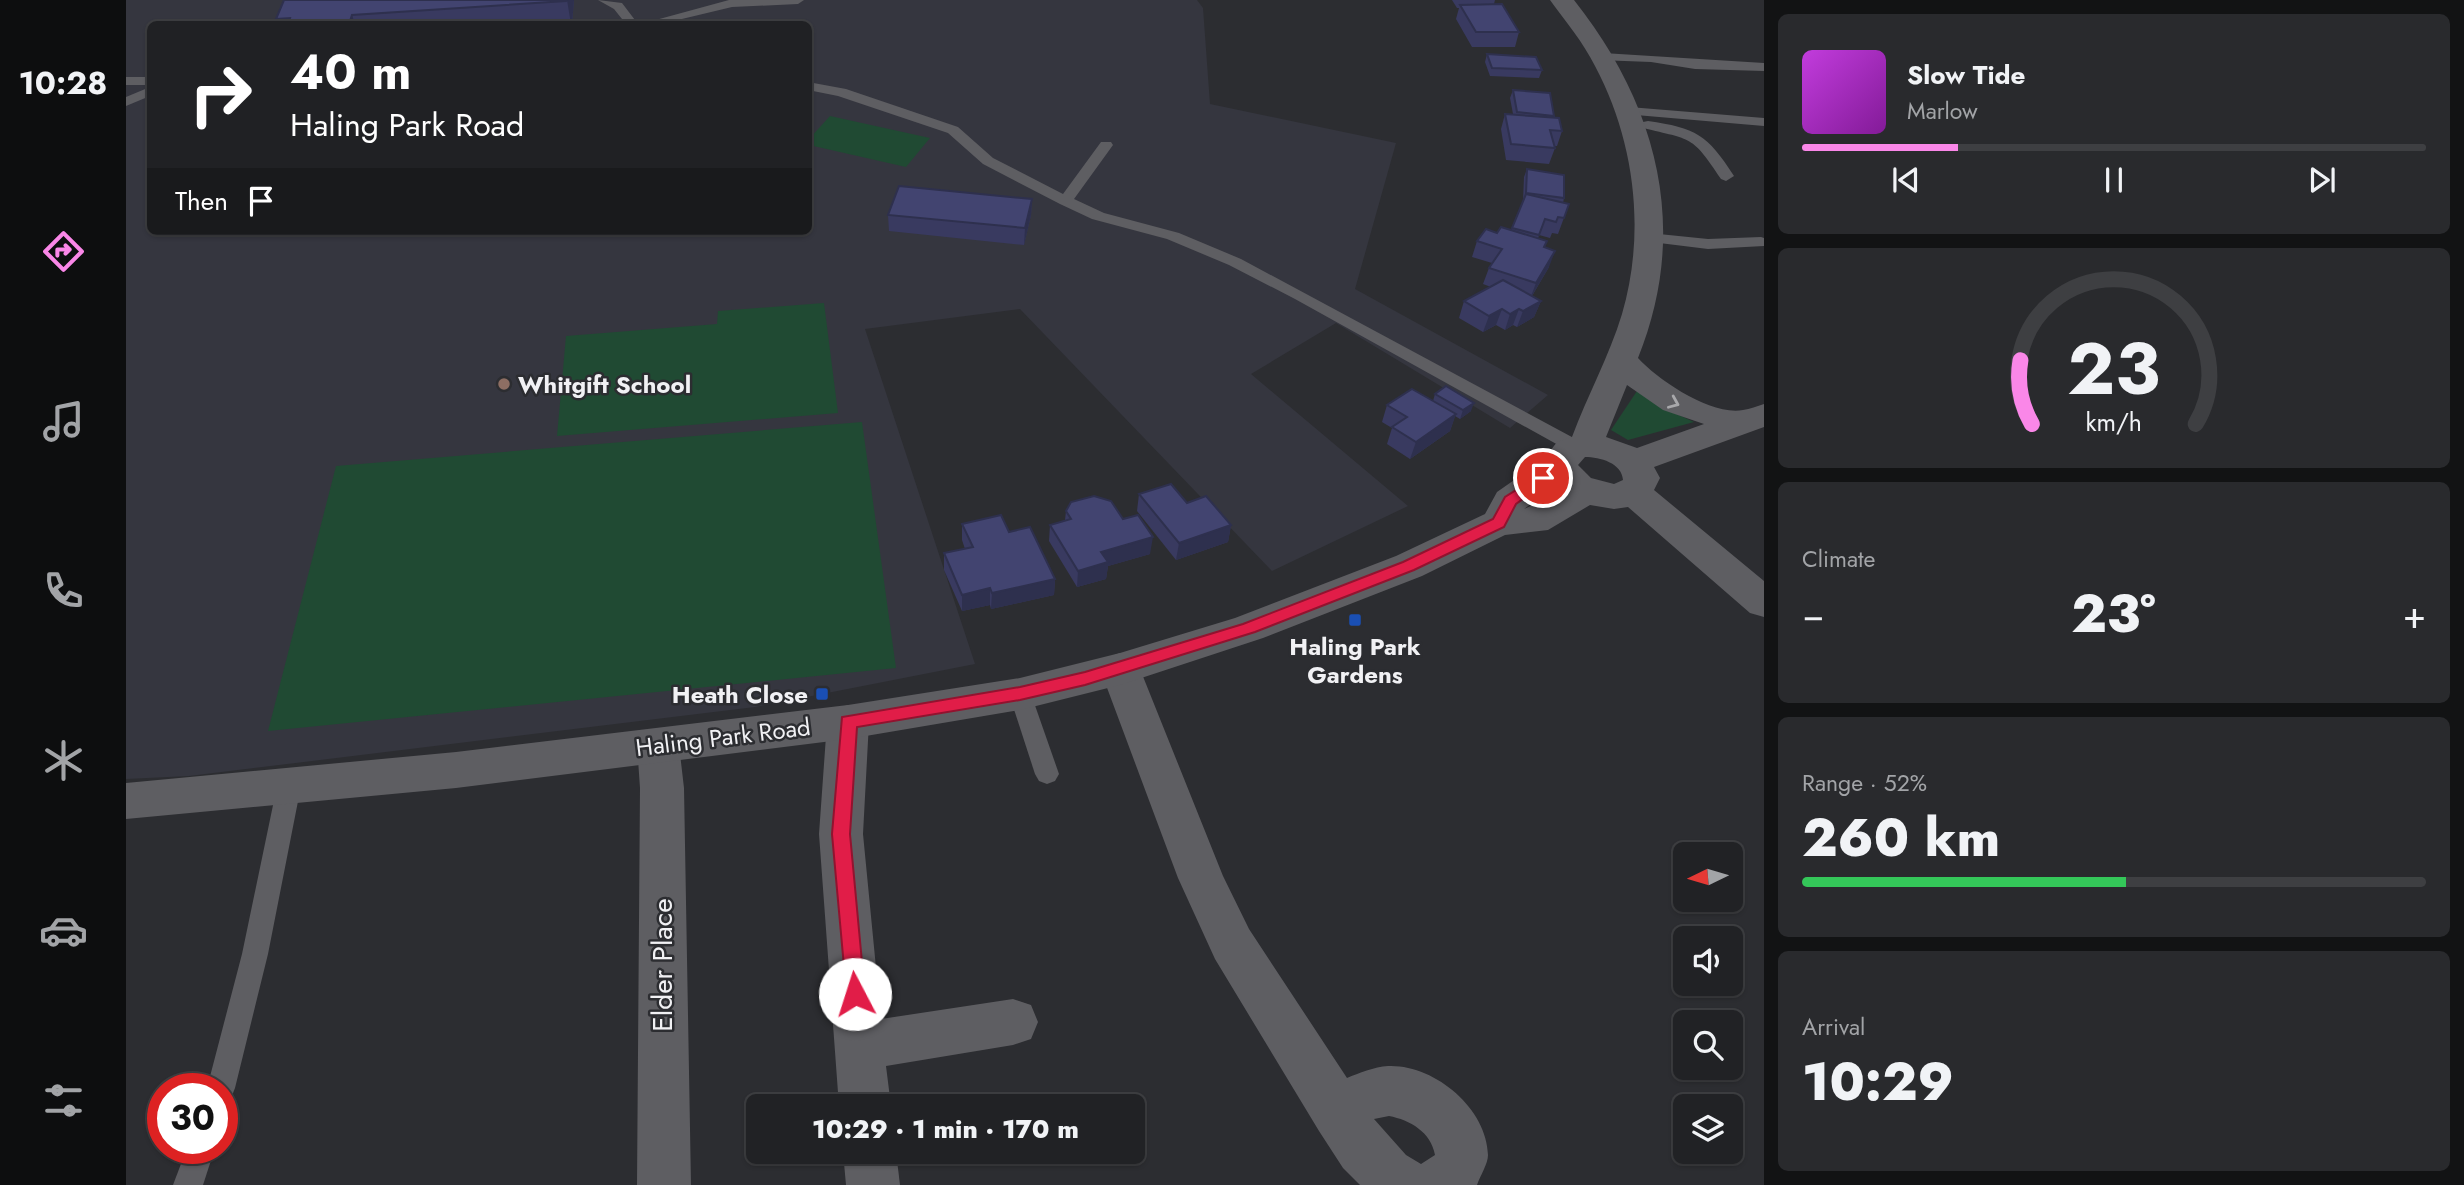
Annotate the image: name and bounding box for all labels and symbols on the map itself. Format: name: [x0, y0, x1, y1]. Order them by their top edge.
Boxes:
place label: Whitgift School: [518, 367, 691, 402]
marker: Whitgift School: [496, 376, 512, 392]
one-way arrow: [1667, 395, 1680, 409]
pin: [1513, 448, 1573, 508]
marker: Haling Park Gardens: [1347, 612, 1363, 628]
place label: Haling Park Gardens: [1289, 629, 1421, 692]
place label: Heath Close: [672, 677, 808, 712]
marker: Heath Close: [814, 686, 830, 702]
street label: Haling Park Road: [634, 709, 812, 765]
north arrow: [1673, 842, 1743, 912]
street label: Elder Place: [642, 898, 683, 1032]
position arrow: [818, 957, 892, 1031]
speed limit sign: 30: [147, 1073, 238, 1164]

